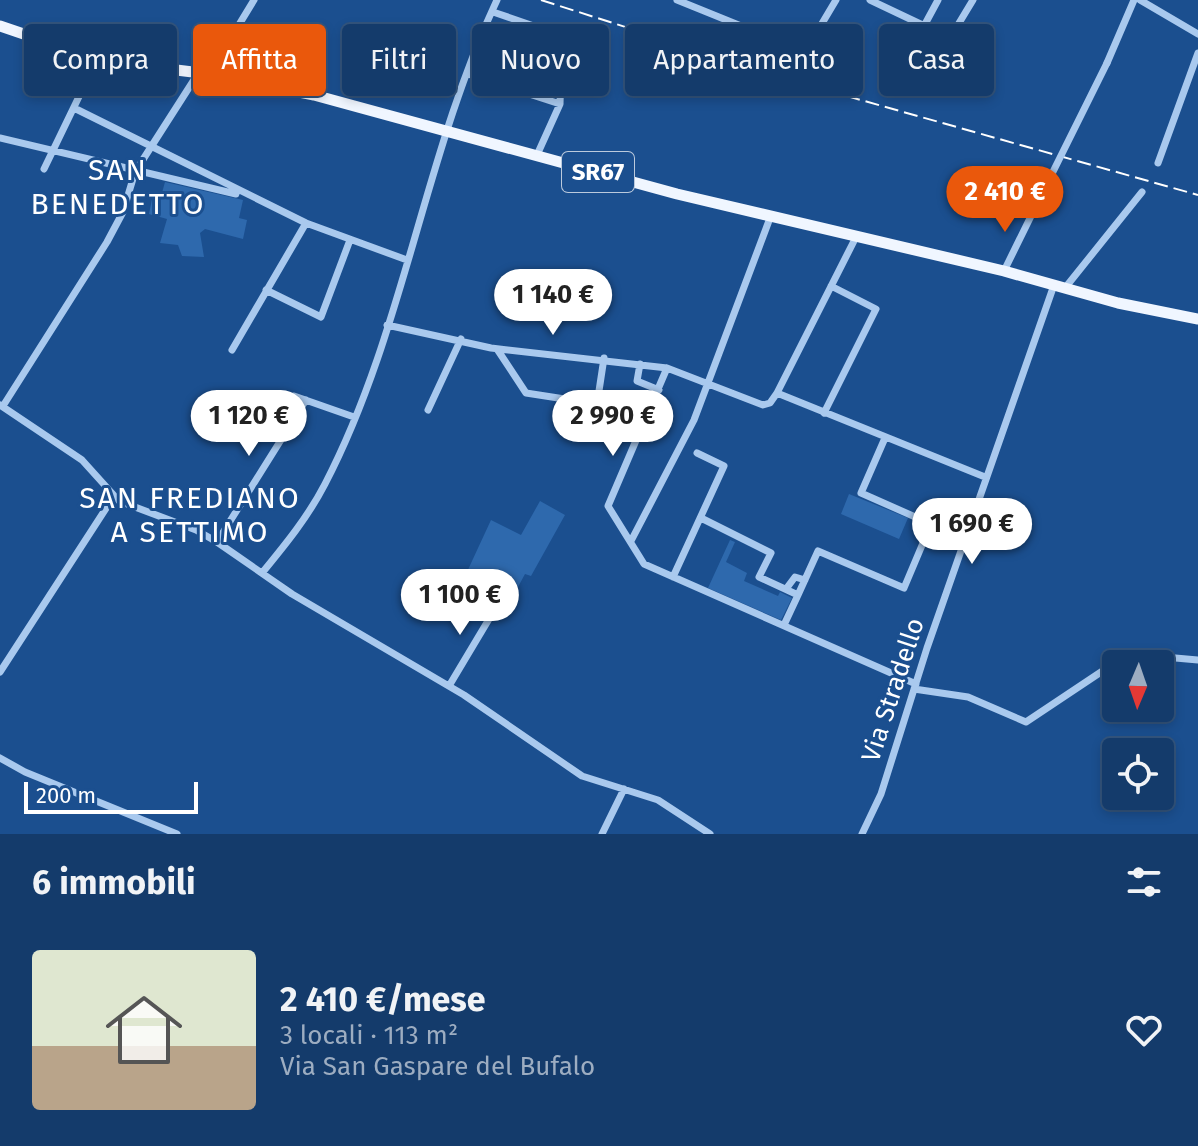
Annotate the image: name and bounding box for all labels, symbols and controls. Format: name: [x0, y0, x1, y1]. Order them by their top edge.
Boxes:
chip: Compra: [24, 24, 177, 96]
chip: Affitta: [193, 24, 326, 96]
chip: Filtri: [342, 24, 456, 96]
chip: Nuovo: [472, 24, 609, 96]
chip: Appartamento: [625, 24, 863, 96]
chip: Casa: [879, 24, 994, 96]
district label: SAN BENEDETTO: [31, 152, 205, 222]
road number: SR67: [562, 152, 634, 192]
pin: 2 410 €: [931, 166, 1079, 234]
text: 2 410 €: [964, 176, 1046, 207]
pin: 1 140 €: [479, 269, 627, 337]
text: 1 140 €: [512, 279, 594, 310]
pin: 1 120 €: [175, 390, 323, 458]
pin: 2 990 €: [539, 390, 687, 458]
text: 1 120 €: [209, 400, 289, 431]
text: 2 990 €: [570, 400, 656, 431]
district label: SAN FREDIANO A SETTIMO: [79, 480, 301, 550]
pin: 1 690 €: [898, 498, 1046, 566]
text: 1 690 €: [930, 508, 1014, 539]
pin: 1 100 €: [386, 569, 534, 637]
text: 1 100 €: [419, 579, 501, 610]
street label: Via Stradello: [855, 614, 931, 766]
north arrow: [1102, 650, 1174, 722]
map controls: [1102, 650, 1174, 810]
button: locate: [1102, 738, 1174, 810]
scale bar: [24, 778, 198, 814]
text: 200 m: [36, 782, 96, 809]
icon: filters: [1122, 860, 1166, 904]
text: 6 immobili: [32, 862, 196, 903]
text: 2 410 €/mese: [280, 979, 486, 1020]
icon: home: [96, 982, 192, 1078]
icon: heart: [1122, 1008, 1166, 1052]
text: 3 locali · 113 m²: [280, 1020, 458, 1051]
text: Via San Gaspare del Bufalo: [280, 1051, 595, 1082]

